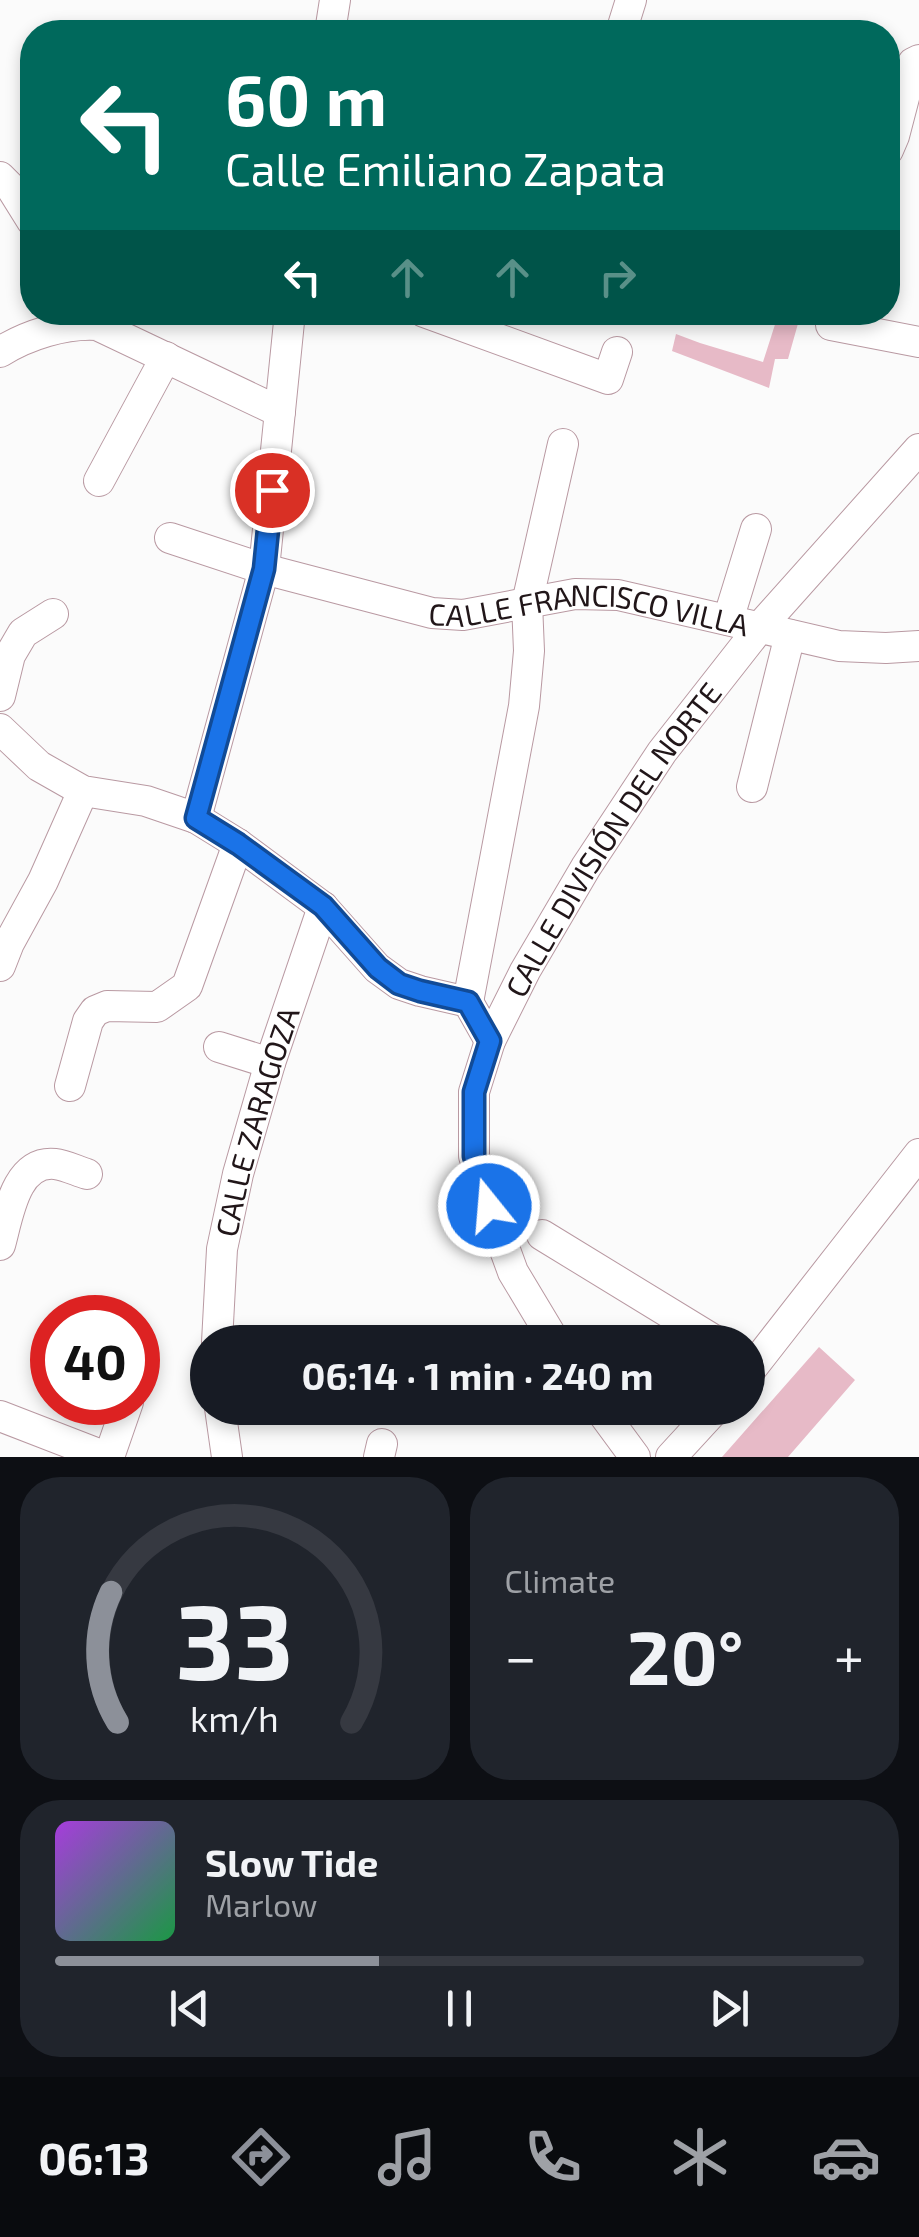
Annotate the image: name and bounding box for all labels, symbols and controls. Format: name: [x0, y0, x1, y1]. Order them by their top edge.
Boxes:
text: 60 m: [225, 56, 387, 140]
icon: left: [60, 60, 190, 190]
text: Calle Emiliano Zapata: [225, 141, 666, 195]
icon: left: [275, 250, 330, 305]
icon: ahead: [380, 250, 435, 305]
icon: ahead: [485, 250, 540, 305]
icon: right: [590, 250, 645, 305]
pin: [230, 448, 315, 533]
icon: arrive: [245, 463, 300, 518]
street label: CALLE FRANCISCO VILLA: [428, 576, 753, 643]
street label: CALLE DIVISIÓN DEL NORTE: [497, 675, 728, 1002]
street label: CALLE ZARAGOZA: [207, 1002, 306, 1240]
position arrow: [437, 1154, 541, 1258]
speed limit sign: 40: [30, 1295, 160, 1425]
text: 06:14 · 1 min · 240 m: [301, 1352, 654, 1398]
text: Climate: [505, 1561, 615, 1599]
text: 33: [176, 1576, 294, 1701]
text: 20°: [627, 1610, 744, 1700]
text: −: [505, 1622, 537, 1688]
text: +: [834, 1622, 864, 1688]
text: km/h: [190, 1696, 279, 1739]
text: Slow Tide: [205, 1839, 378, 1885]
text: Marlow: [205, 1885, 317, 1923]
icon: previous: [162, 1981, 217, 2036]
icon: pause: [432, 1981, 487, 2036]
icon: next: [702, 1981, 757, 2036]
icon: directions: [226, 2122, 296, 2192]
icon: music: [372, 2122, 442, 2192]
icon: phone: [518, 2122, 588, 2192]
icon: climate: [665, 2122, 735, 2192]
icon: car: [811, 2122, 881, 2192]
text: 06:13: [38, 2130, 150, 2184]

